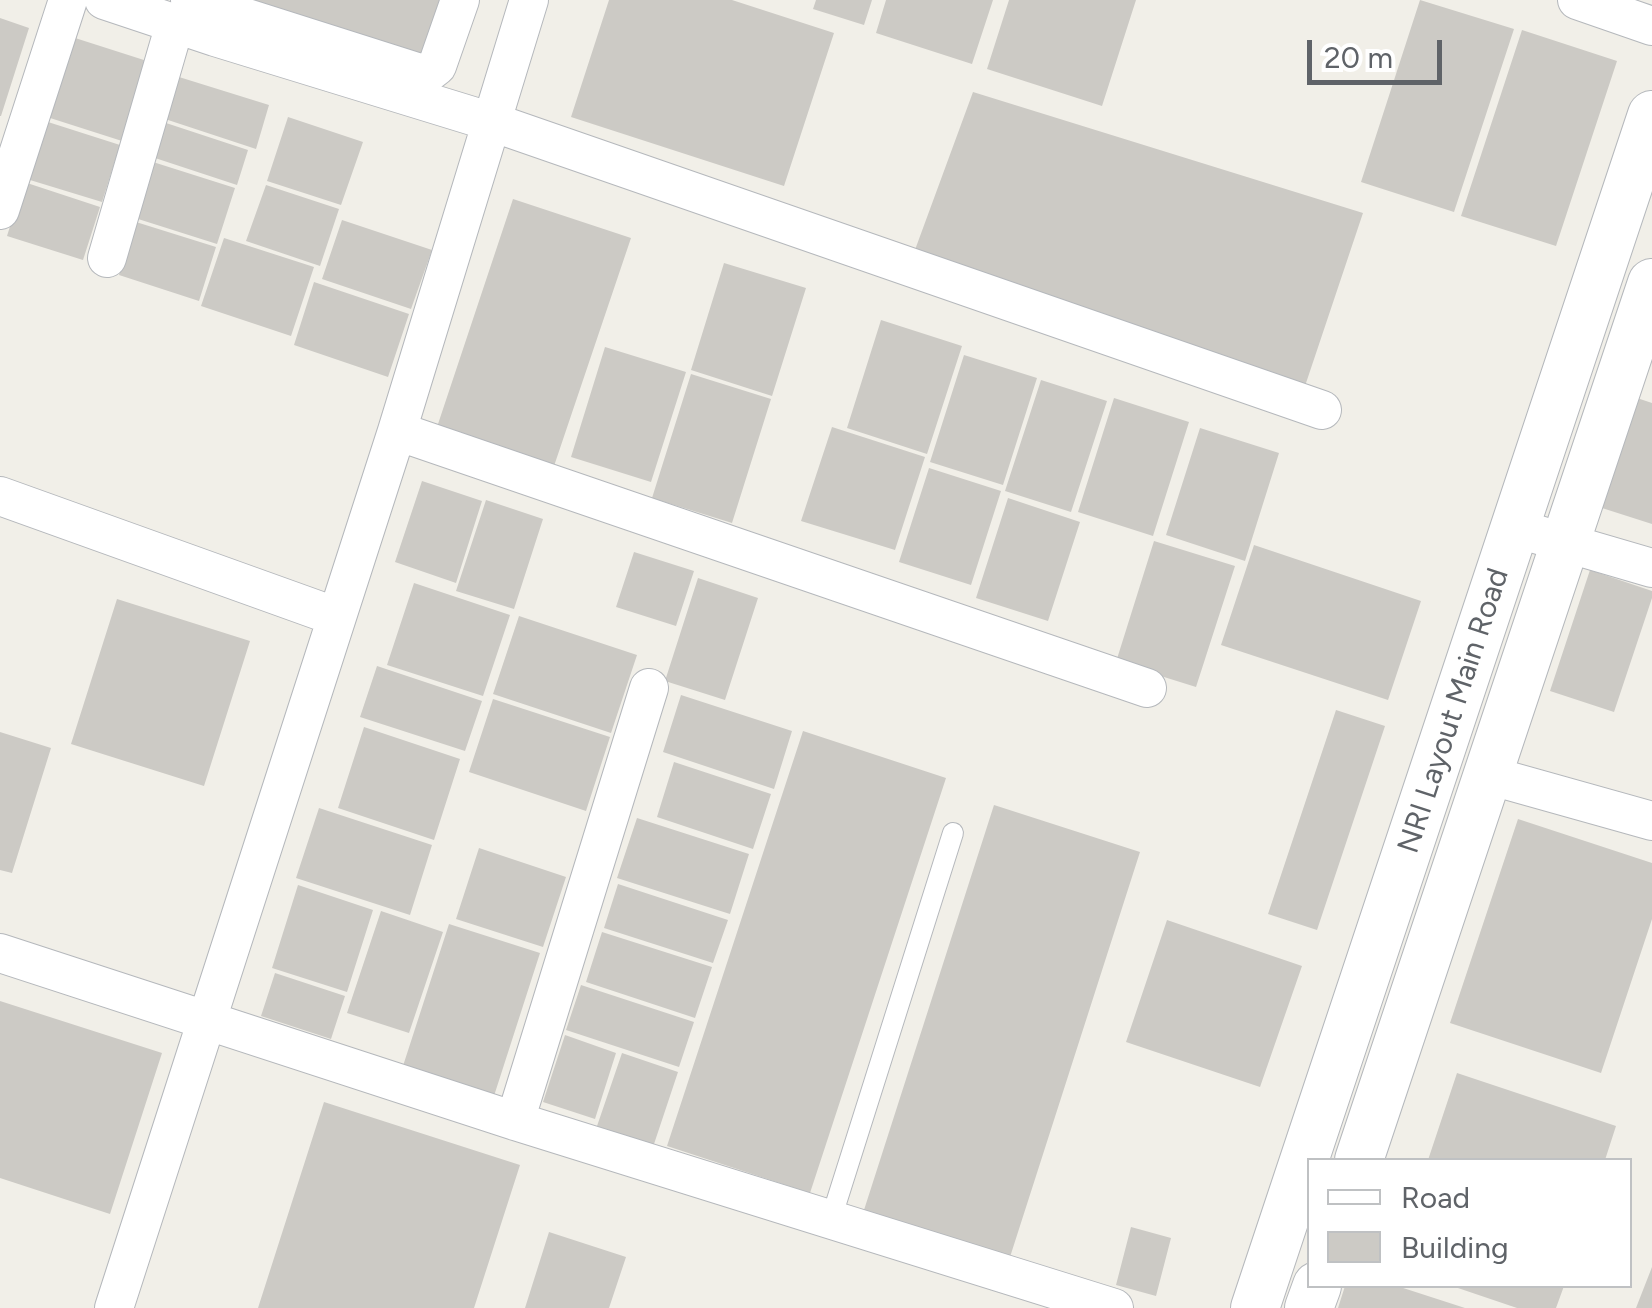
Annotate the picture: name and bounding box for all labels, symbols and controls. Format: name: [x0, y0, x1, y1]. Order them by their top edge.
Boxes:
scale bar: [1312, 20, 1447, 82]
text: 20 m: [1324, 39, 1393, 76]
street label: NRI Layout Main Road: [1391, 564, 1517, 858]
legend: [1307, 1158, 1632, 1288]
text: Road: [1401, 1179, 1470, 1216]
text: Building: [1401, 1229, 1509, 1266]

